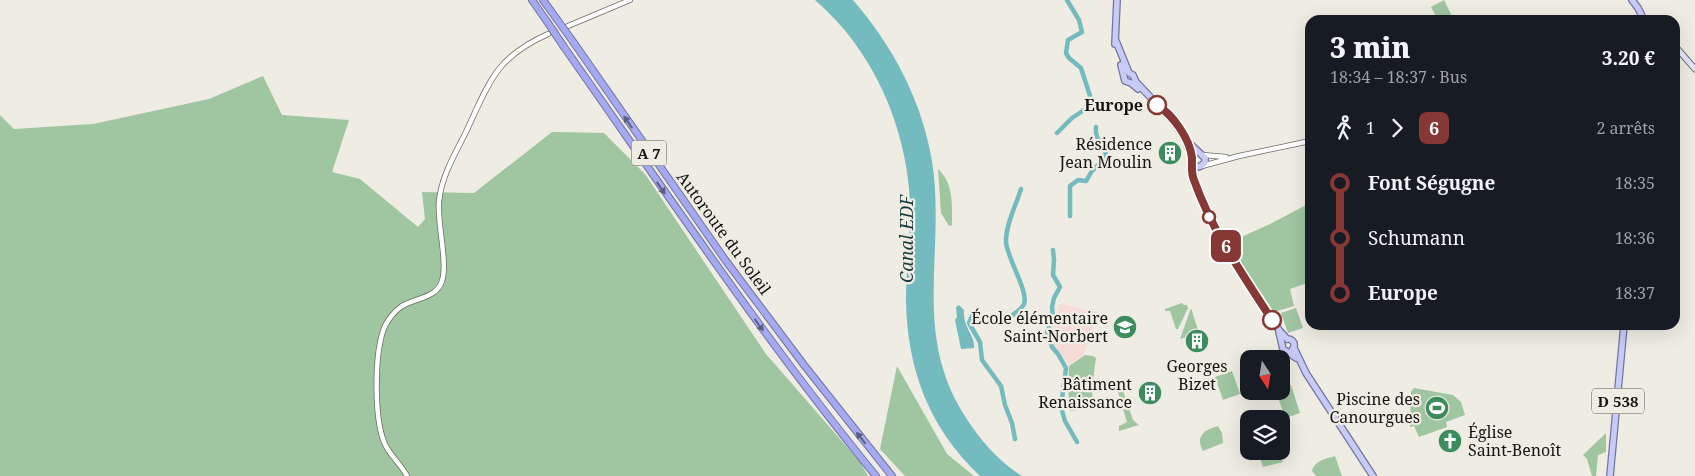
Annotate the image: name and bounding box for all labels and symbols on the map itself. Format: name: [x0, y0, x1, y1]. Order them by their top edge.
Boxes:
place label: Europe: [1084, 94, 1143, 116]
marker: Europe: [1147, 95, 1167, 115]
one-way arrow: [623, 115, 632, 128]
place label: Résidence Jean Moulin: [1058, 133, 1152, 173]
road number: A 7: [632, 140, 666, 166]
building icon: Résidence Jean Moulin: [1157, 140, 1183, 166]
street label: Autoroute du Soleil: [672, 167, 776, 299]
one-way arrow: [656, 181, 666, 195]
water label: Canal EDF: [894, 194, 918, 283]
unlabelled marker: [1202, 210, 1216, 224]
line badge: 6: [1210, 230, 1242, 262]
place label: École élémentaire Saint-Norbert: [971, 307, 1108, 347]
unlabelled marker: [1262, 310, 1282, 330]
school or university icon: École élémentaire Saint-Norbert: [1112, 314, 1138, 340]
one-way arrow: [754, 318, 765, 331]
building icon: Georges Bizet: [1184, 328, 1210, 354]
north arrow: [1240, 350, 1290, 400]
place label: Georges Bizet: [1166, 355, 1228, 395]
place label: Bâtiment Renaissance: [1038, 373, 1132, 413]
building icon: Bâtiment Renaissance: [1137, 380, 1163, 406]
place label: Piscine des Canourgues: [1329, 388, 1420, 428]
road number: D 538: [1592, 388, 1644, 414]
sports icon: Piscine des Canourgues: [1424, 395, 1450, 421]
place label: Église Saint-Benoît: [1468, 421, 1561, 461]
church icon: Église Saint-Benoît: [1437, 428, 1463, 454]
one-way arrow: [856, 432, 867, 445]

